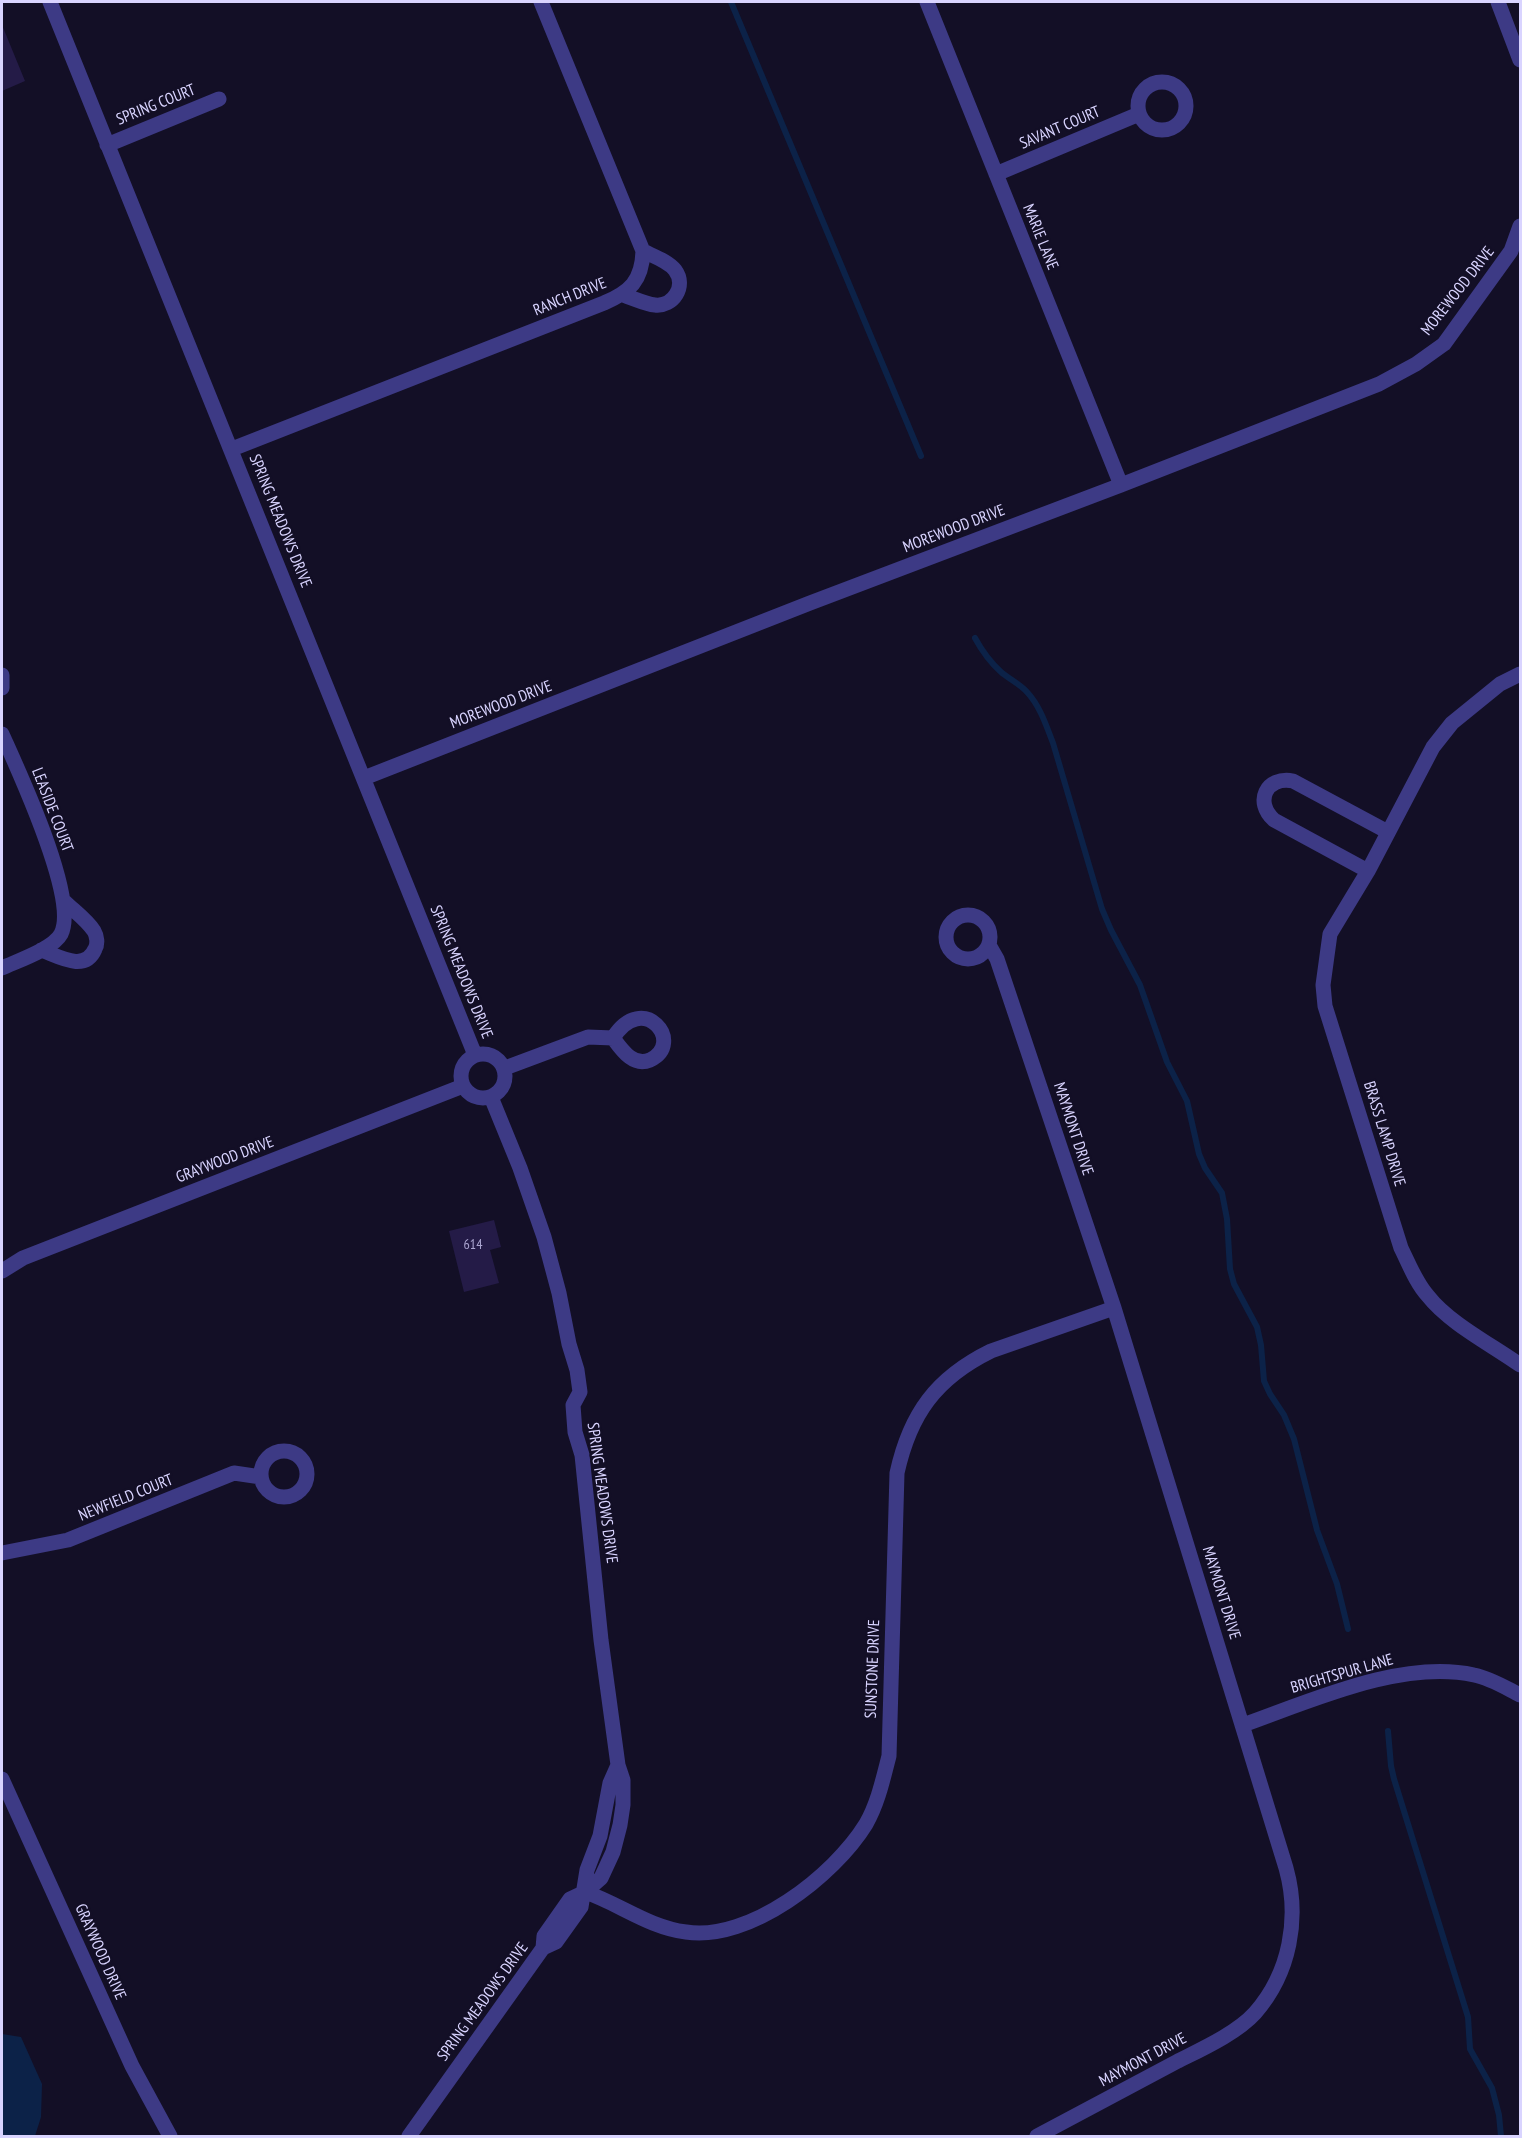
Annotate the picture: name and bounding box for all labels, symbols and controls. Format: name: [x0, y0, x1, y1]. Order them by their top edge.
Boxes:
street label: SPRING COURT: [114, 80, 198, 130]
street label: SAVANT COURT: [1017, 102, 1103, 154]
street label: MARIE LANE: [1018, 201, 1062, 273]
street label: MOREWOOD DRIVE: [1417, 243, 1499, 339]
street label: RANCH DRIVE: [531, 274, 609, 320]
street label: SPRING MEADOWS DRIVE: [245, 452, 315, 590]
street label: MOREWOOD DRIVE: [900, 501, 1008, 557]
street label: MOREWOOD DRIVE: [447, 677, 555, 733]
street label: LEASIDE COURT: [27, 765, 77, 855]
street label: SPRING MEADOWS DRIVE: [426, 903, 496, 1041]
street label: BRASS LAMP DRIVE: [1359, 1079, 1409, 1189]
street label: MAYMONT DRIVE: [1049, 1080, 1097, 1178]
street label: GRAYWOOD DRIVE: [174, 1133, 276, 1187]
house number: 614: [464, 1237, 482, 1253]
street label: SPRING MEADOWS DRIVE: [583, 1421, 621, 1565]
street label: NEWFIELD COURT: [76, 1470, 176, 1526]
street label: MAYMONT DRIVE: [1198, 1544, 1244, 1642]
street label: SUNSTONE DRIVE: [862, 1619, 884, 1719]
street label: BRIGHTSPUR LANE: [1289, 1650, 1395, 1698]
street label: GRAYWOOD DRIVE: [70, 1901, 130, 2003]
street label: SPRING MEADOWS DRIVE: [434, 1939, 532, 2065]
street label: MAYMONT DRIVE: [1096, 2029, 1190, 2091]

